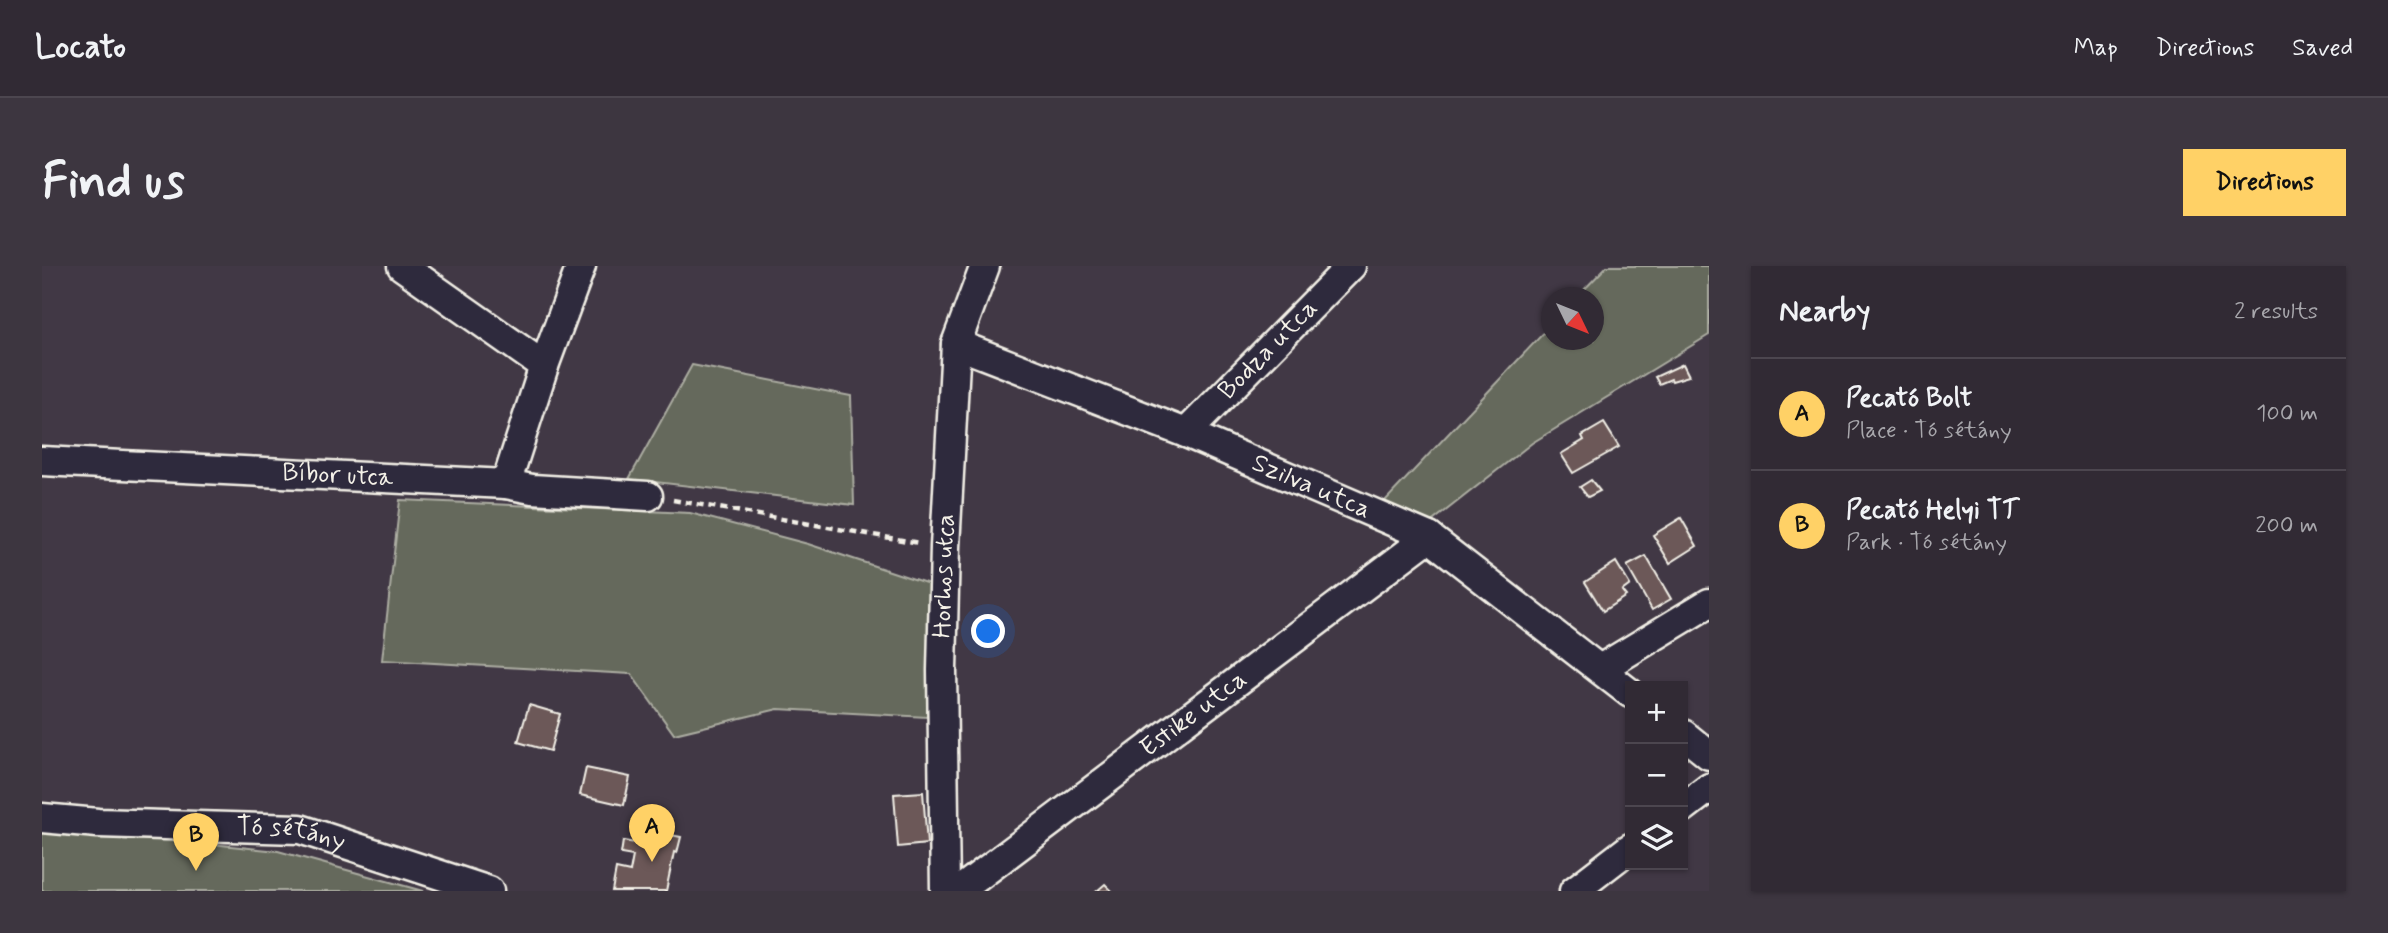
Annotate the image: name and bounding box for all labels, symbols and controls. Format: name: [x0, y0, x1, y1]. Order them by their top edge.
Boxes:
text: Locato: [35, 26, 126, 70]
text: Map: [2074, 33, 2118, 64]
text: Directions: [2156, 33, 2254, 64]
text: Saved: [2292, 33, 2353, 64]
button: Directions: [2183, 149, 2346, 216]
text: Find us: [42, 150, 185, 215]
north arrow: [1541, 287, 1604, 350]
street label: Bodza utca: [1211, 292, 1325, 407]
text: Nearby: [1779, 292, 1870, 331]
text: 2 results: [2234, 297, 2318, 327]
text: Pecató Bolt: [1846, 382, 1972, 416]
text: A: [1794, 399, 1810, 429]
text: 100 m: [2256, 399, 2318, 429]
text: Place · Tó sétány: [1846, 416, 2012, 446]
street label: Szilva utca: [1247, 446, 1376, 527]
street label: Bíbor utca: [281, 456, 394, 495]
text: Pecató Helyi TT: [1846, 494, 2019, 528]
text: B: [1795, 511, 1809, 541]
text: 200 m: [2255, 511, 2318, 541]
street label: Horhos utca: [926, 513, 964, 639]
text: Park · Tó sétány: [1846, 528, 2007, 558]
your location: [971, 614, 1005, 648]
street label: Estike utca: [1133, 663, 1254, 766]
map controls: [1625, 681, 1688, 870]
button: +: [1625, 681, 1688, 744]
button: −: [1625, 744, 1688, 807]
pin: A: [629, 804, 675, 862]
button: layers: [1625, 807, 1688, 870]
street label: Tó sétány: [236, 810, 350, 860]
pin: B: [173, 813, 219, 871]

